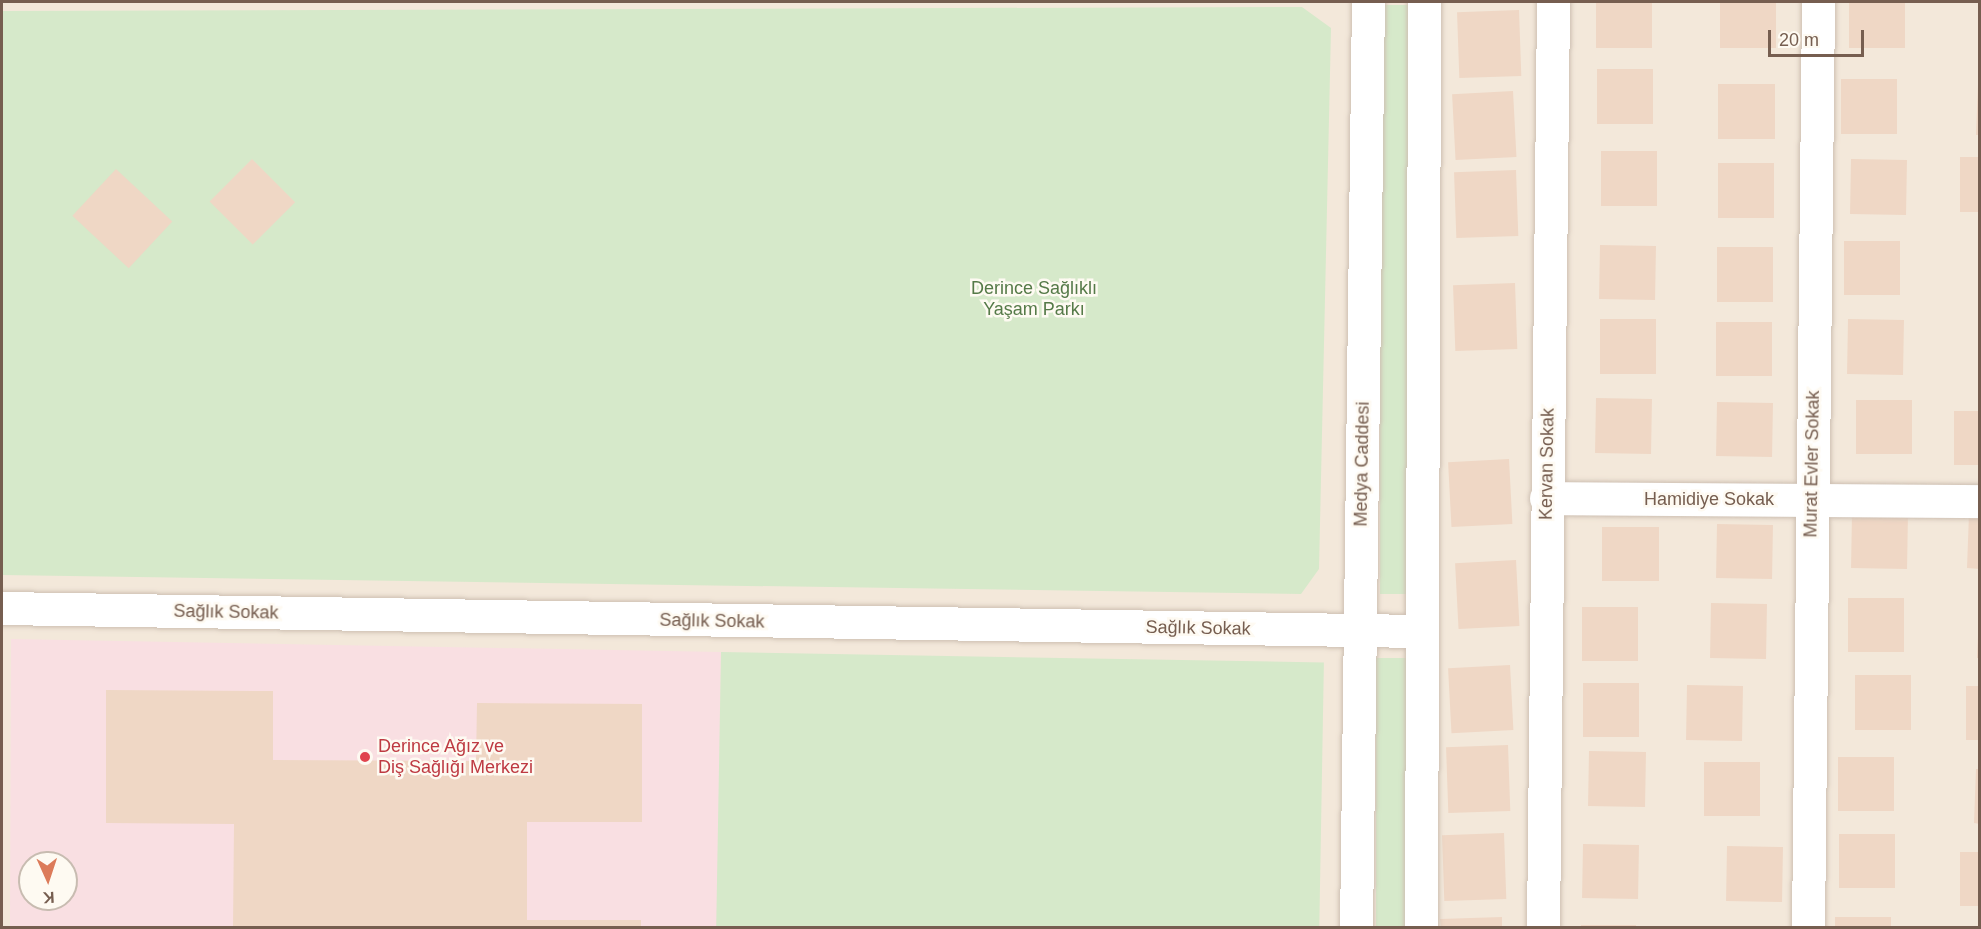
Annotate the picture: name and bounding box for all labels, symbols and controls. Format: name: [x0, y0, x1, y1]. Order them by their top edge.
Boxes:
scale bar: [1771, 18, 1867, 56]
text: 20 m: [1779, 30, 1819, 50]
park label: Derince Sağlıklı Yaşam Parkı: [971, 278, 1097, 320]
street label: Murat Evler Sokak: [1800, 390, 1824, 538]
street label: Medya Caddesi: [1350, 401, 1374, 527]
street label: Kervan Sokak: [1535, 408, 1559, 520]
street label: Hamidiye Sokak: [1644, 488, 1774, 510]
street label: Sağlık Sokak: [173, 600, 279, 624]
street label: Sağlık Sokak: [659, 609, 765, 633]
street label: Sağlık Sokak: [1145, 616, 1251, 640]
place label: Derince Ağız ve Diş Sağlığı Merkezi: [378, 736, 533, 778]
marker: Derince Ağız ve Diş Sağlığı Merkezi: [356, 748, 374, 766]
north arrow: [18, 851, 78, 911]
text: K: [43, 889, 55, 906]

